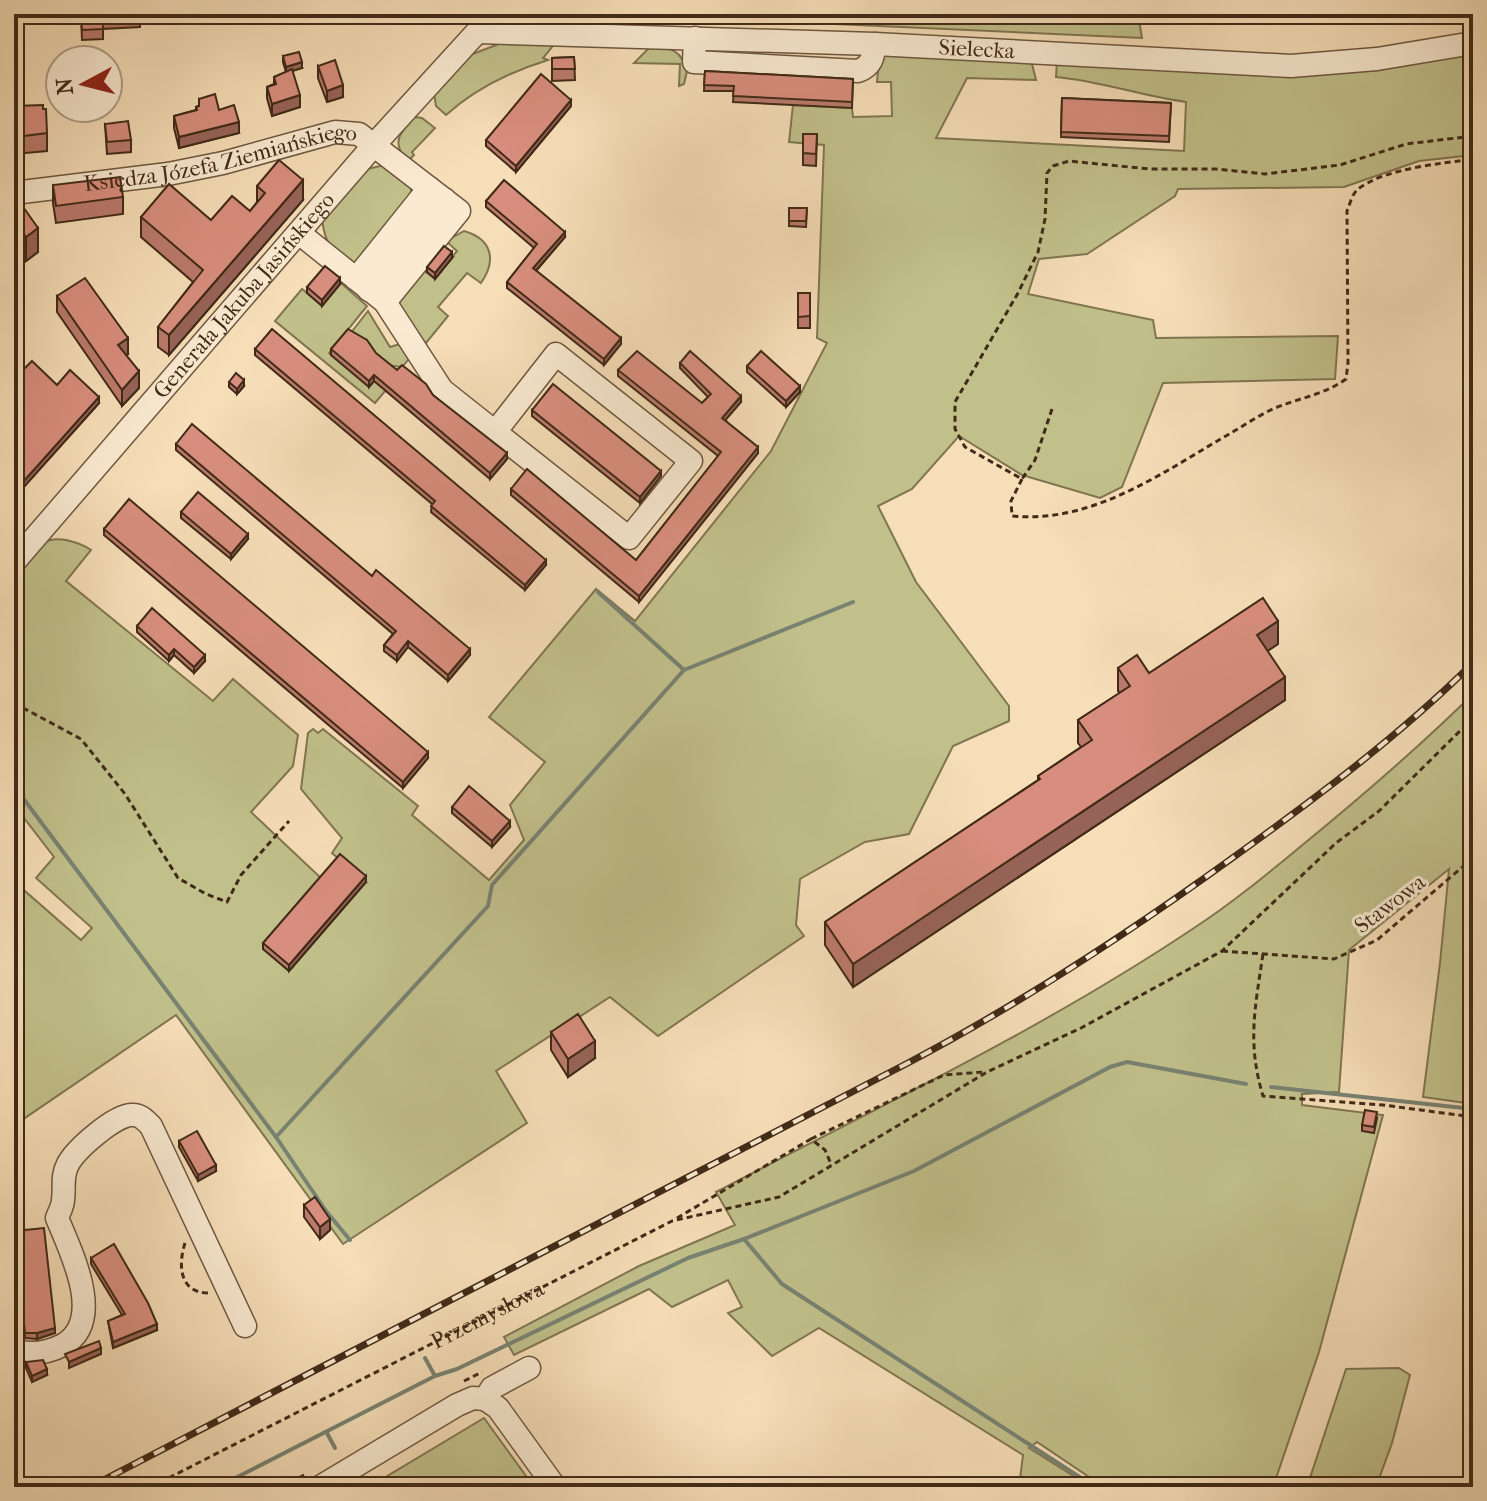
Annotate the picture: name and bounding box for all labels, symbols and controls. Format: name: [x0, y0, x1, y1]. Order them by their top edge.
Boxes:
street label: Sielecka: [938, 34, 1016, 64]
north arrow: [44, 44, 124, 124]
text: N: [51, 76, 79, 96]
street label: Księdza Józefa Ziemiańskiego: [82, 119, 358, 197]
street label: Generała Jakuba Jasińskiego: [148, 187, 340, 404]
street label: Stawowa: [1349, 868, 1431, 939]
street label: Przemysłowa: [427, 1275, 549, 1355]

